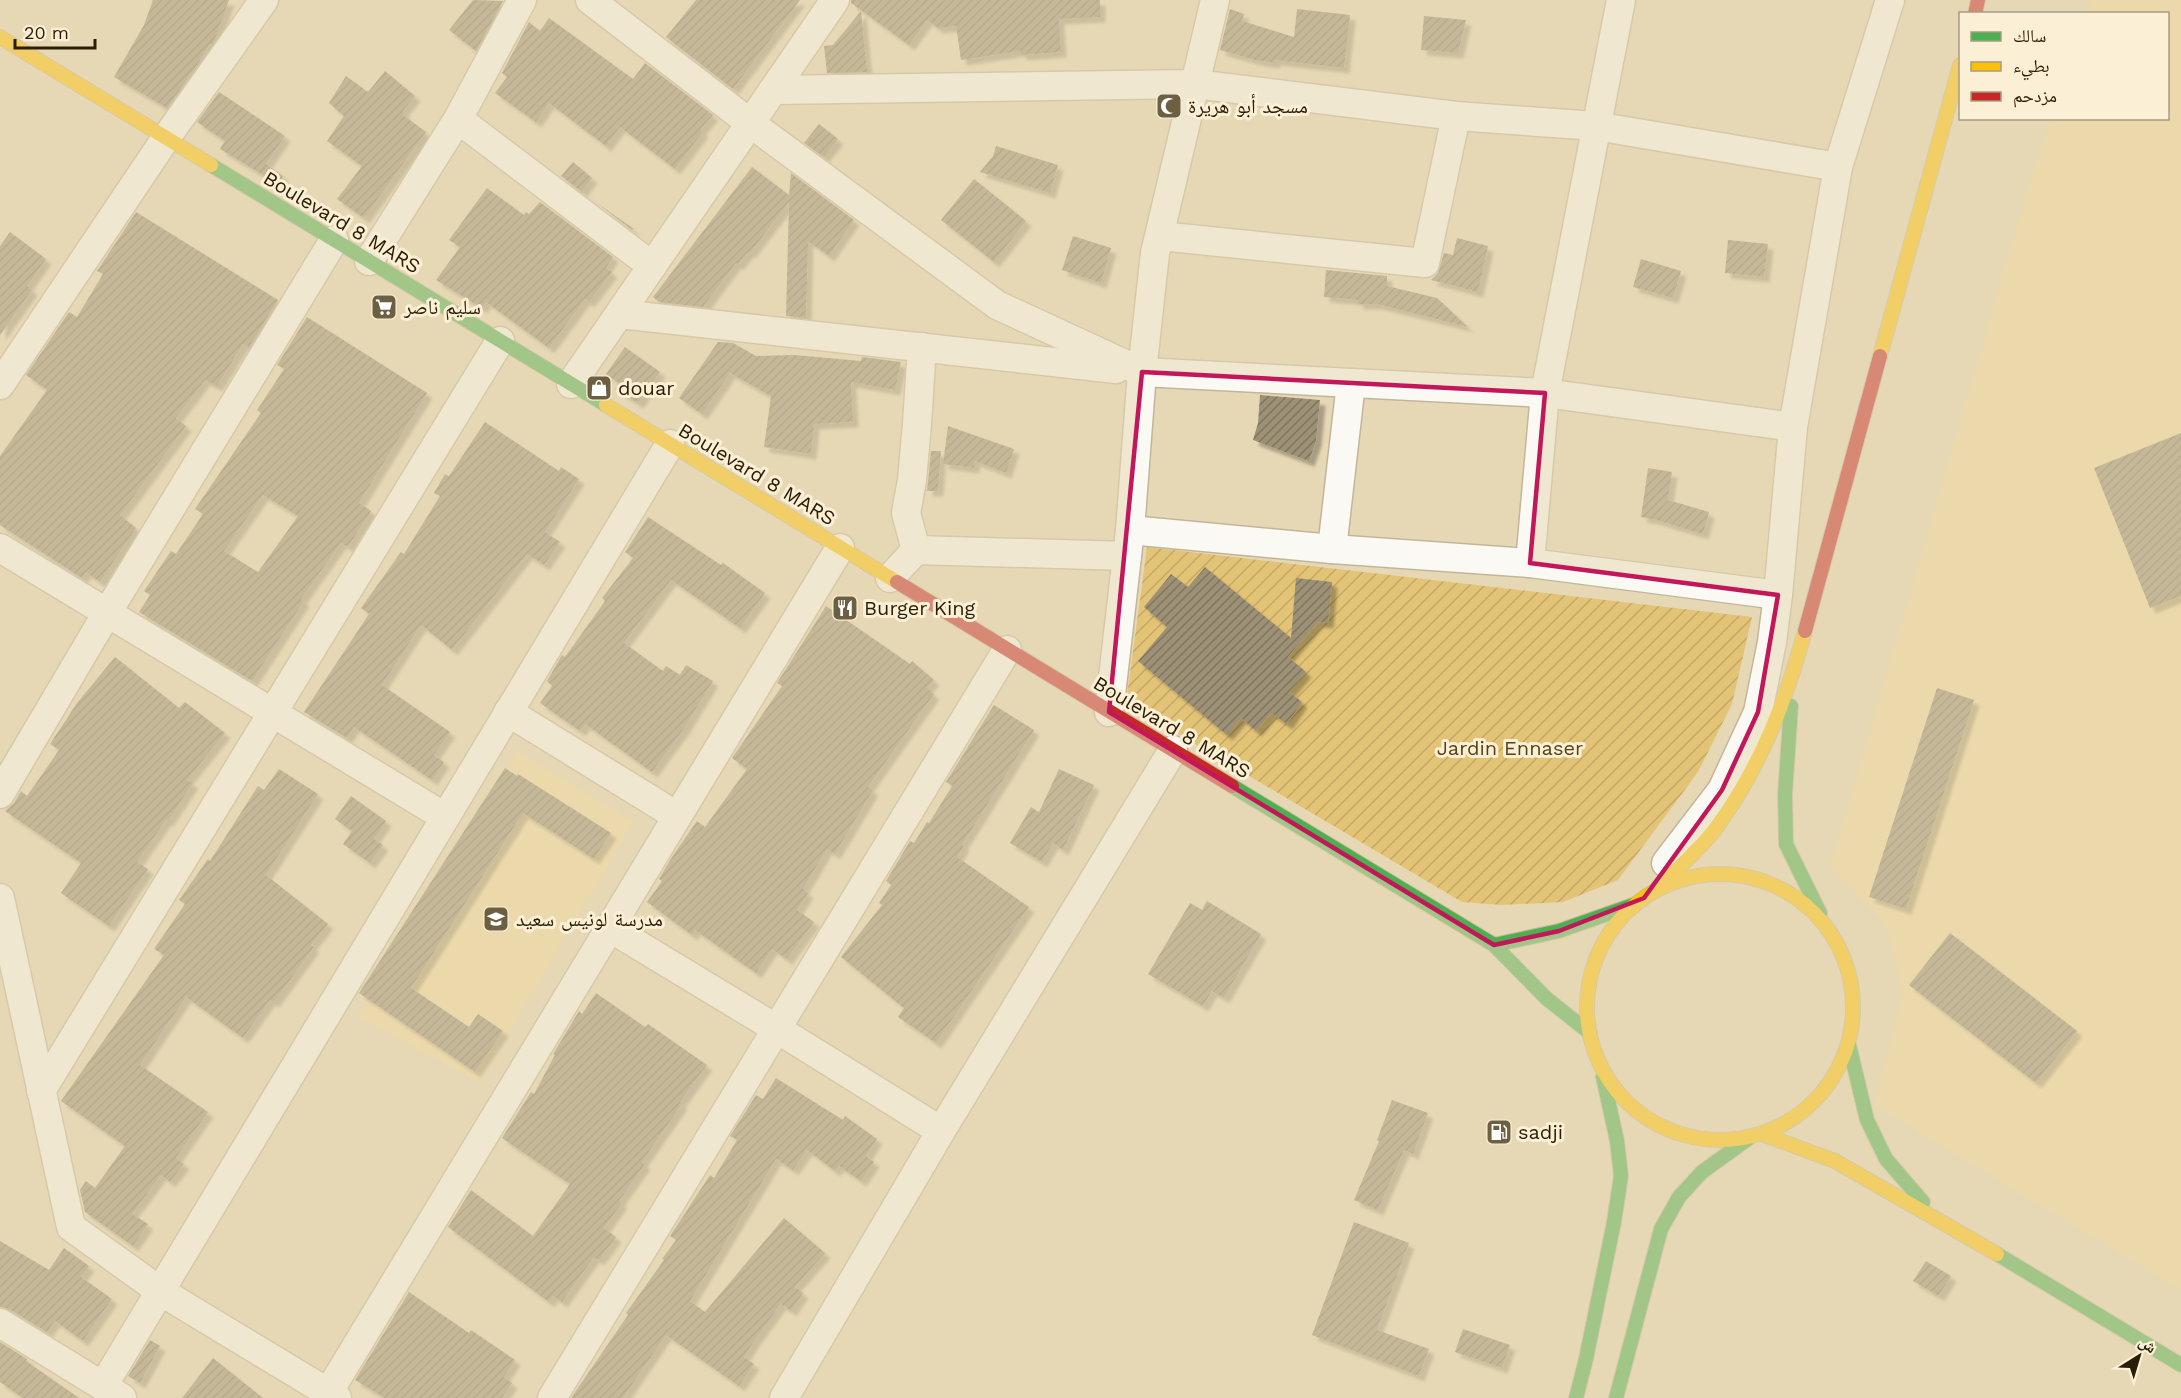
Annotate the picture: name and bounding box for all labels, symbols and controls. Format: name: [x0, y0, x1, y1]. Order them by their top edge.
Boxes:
scale bar: [15, 12, 94, 50]
legend: [1959, 12, 2169, 120]
text: 20 m: [24, 22, 69, 43]
text: سالك: [2013, 25, 2046, 46]
text: بطيء: [2013, 55, 2050, 81]
text: مزدحم: [2013, 85, 2057, 108]
mosque icon: مسجد أبو هريرة: [1154, 91, 1184, 121]
place label: مسجد أبو هريرة: [1188, 94, 1308, 118]
street label: Boulevard 8 MARS: [259, 166, 425, 278]
supermarket icon: سليم ناصر: [369, 292, 399, 322]
place label: سليم ناصر: [403, 295, 481, 321]
shop icon: douar: [584, 373, 614, 403]
place label: douar: [618, 376, 674, 400]
street label: Boulevard 8 MARS: [674, 418, 840, 530]
restaurant icon: Burger King: [830, 593, 860, 623]
place label: Burger King: [864, 596, 976, 620]
street label: Boulevard 8 MARS: [1089, 671, 1255, 783]
park label: Jardin Ennaser: [1437, 736, 1583, 760]
school or university icon: مدرسة لونيس سعيد: [481, 904, 511, 934]
place label: مدرسة لونيس سعيد: [516, 907, 663, 931]
fuel station icon: sadji: [1484, 1117, 1514, 1147]
place label: sadji: [1518, 1120, 1563, 1144]
north arrow: [2109, 1326, 2169, 1386]
text: ش: [2135, 1332, 2160, 1357]

